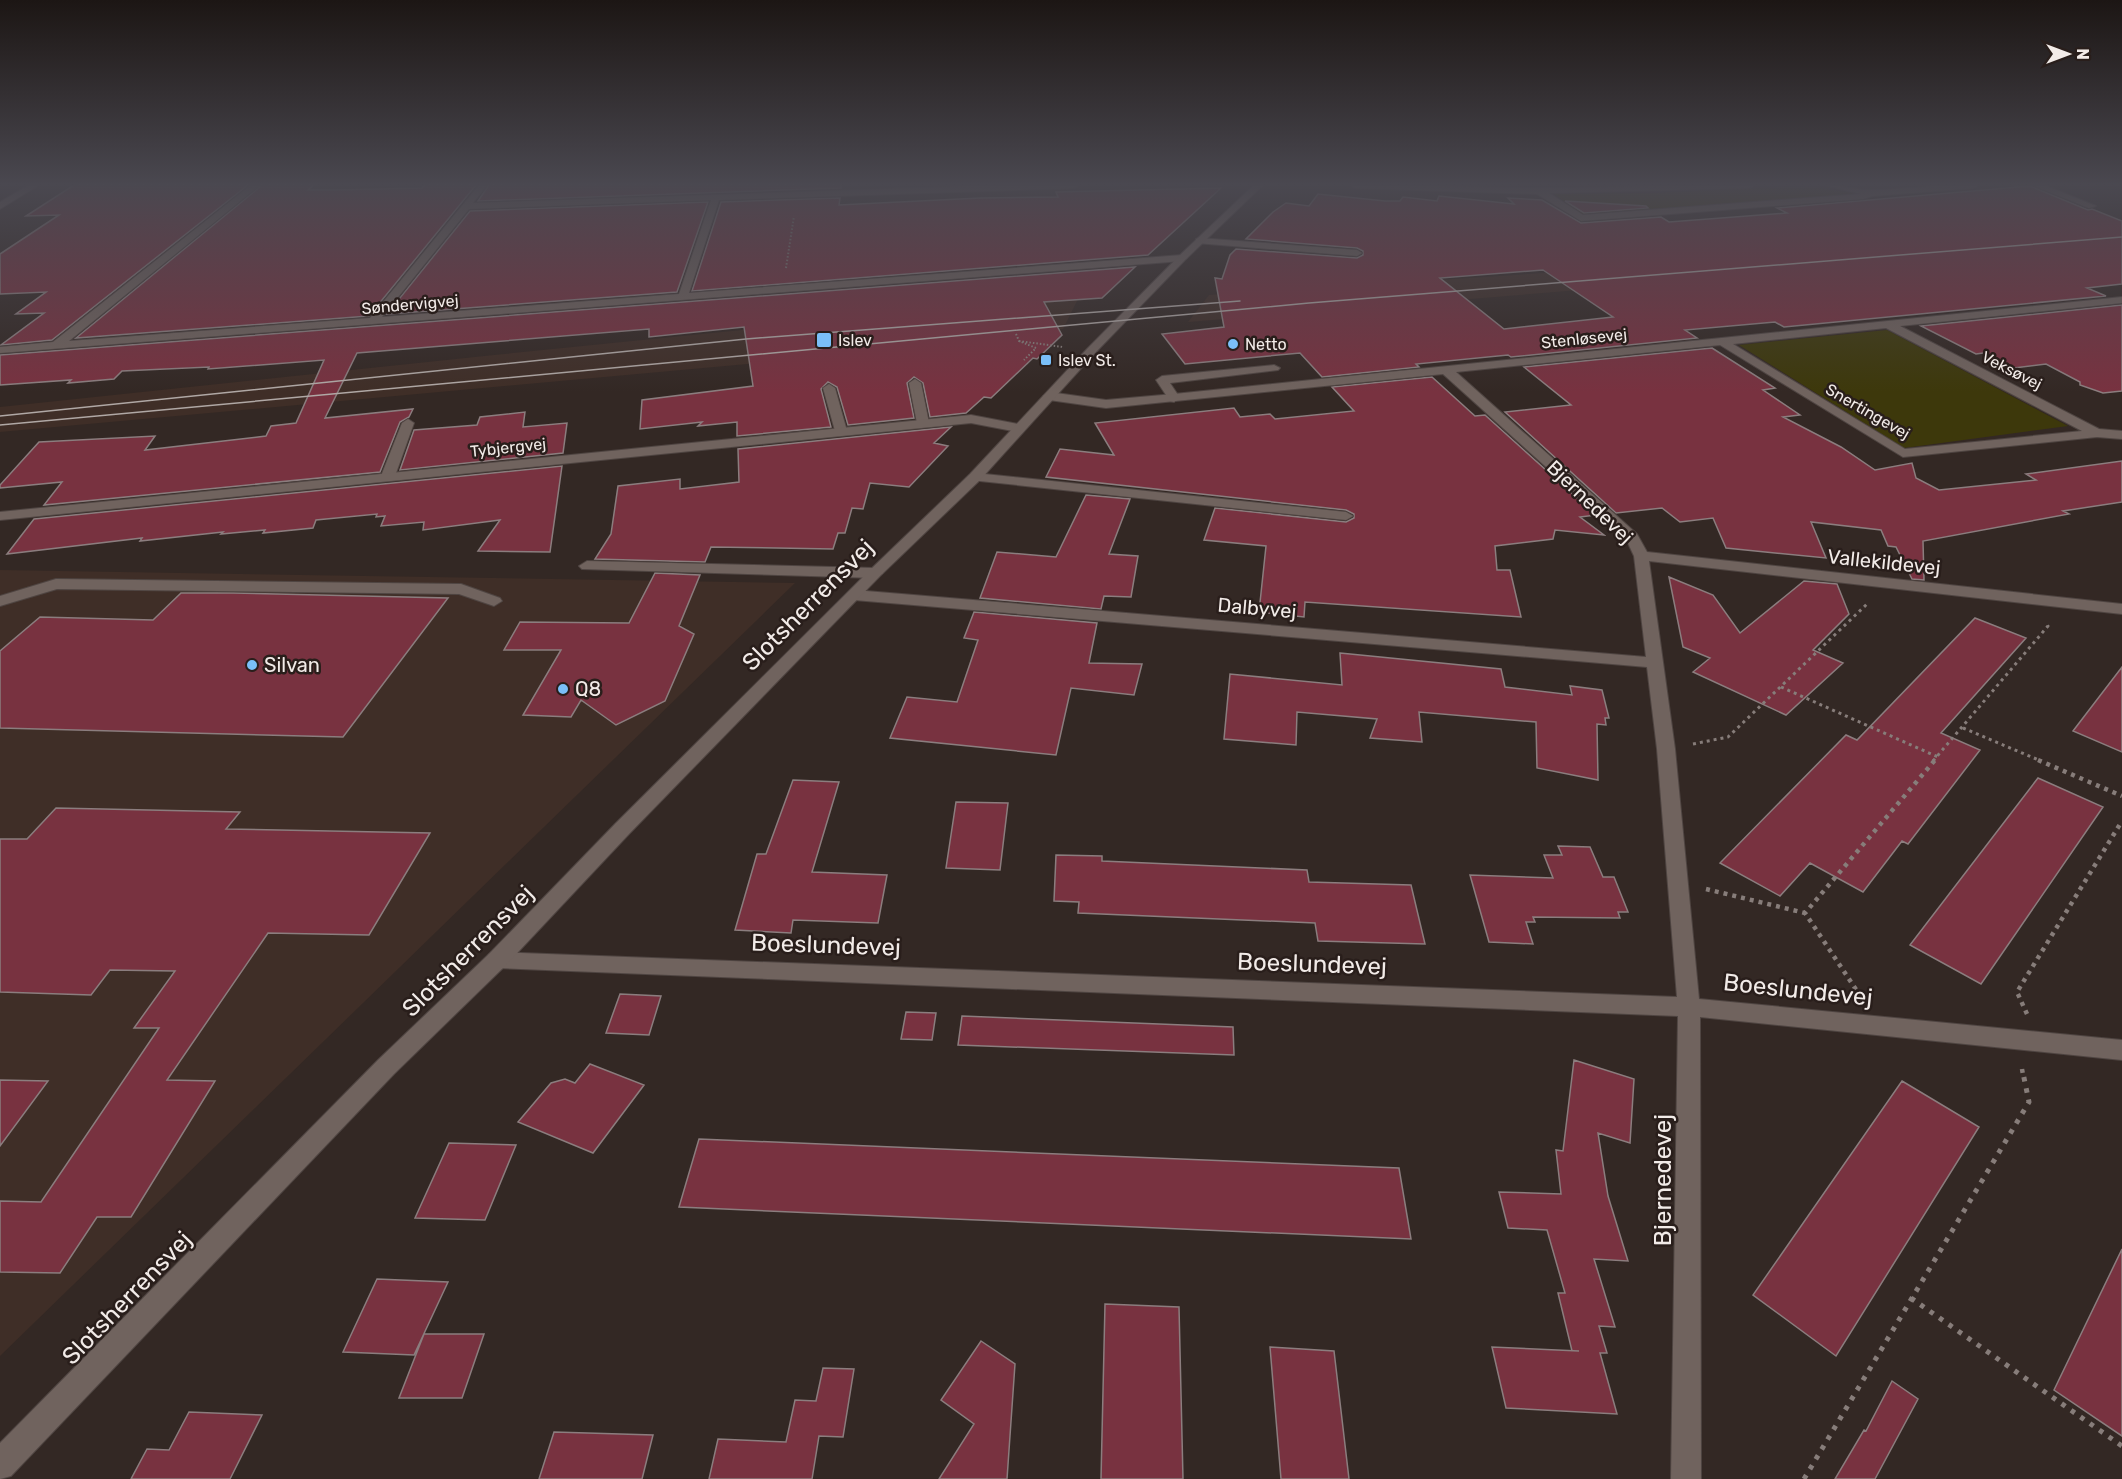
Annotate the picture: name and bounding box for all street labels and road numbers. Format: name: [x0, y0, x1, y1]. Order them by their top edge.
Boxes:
street label: Søndervigvej: [361, 291, 459, 318]
street label: Stenløsevej: [1540, 325, 1628, 352]
street label: Veksøvej: [1978, 347, 2045, 394]
street label: Snertingevej: [1822, 380, 1913, 443]
street label: Tybjergvej: [469, 434, 547, 461]
street label: Bjernedevej: [1542, 455, 1638, 549]
street label: Slotsherrensvej: [736, 533, 880, 677]
street label: Vallekildevej: [1826, 544, 1942, 580]
street label: Dalbyvej: [1216, 593, 1298, 623]
street label: Slotsherrensvej: [396, 879, 540, 1023]
street label: Boeslundevej: [751, 928, 901, 962]
street label: Boeslundevej: [1237, 947, 1387, 981]
street label: Boeslundevej: [1722, 968, 1874, 1012]
street label: Bjernedevej: [1649, 1114, 1677, 1246]
street label: Slotsherrensvej: [56, 1226, 198, 1370]

